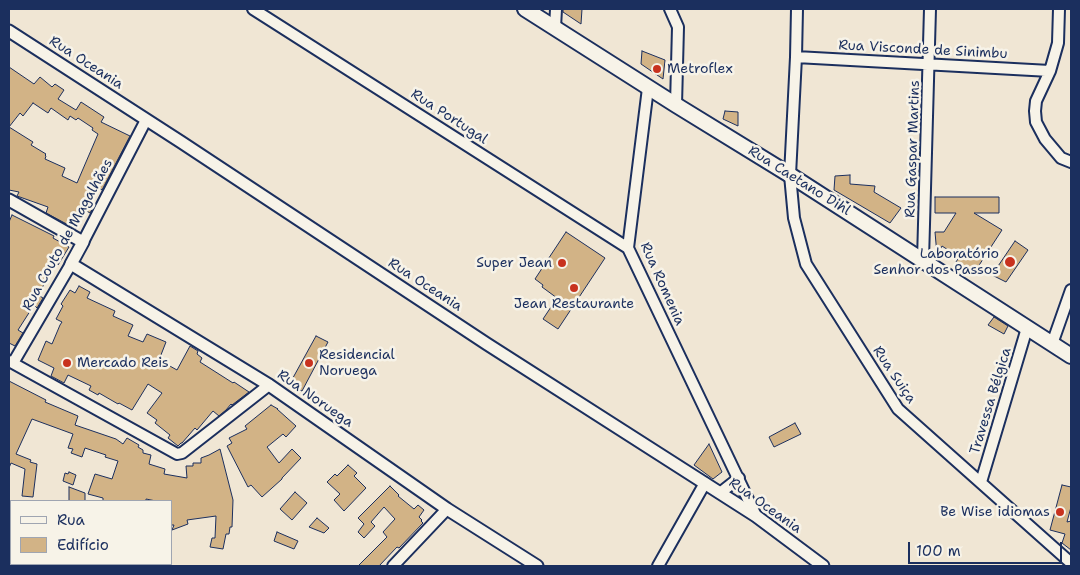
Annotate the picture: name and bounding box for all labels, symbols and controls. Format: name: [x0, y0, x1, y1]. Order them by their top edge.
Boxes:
street label: Rua Oceania: [46, 33, 126, 93]
street label: Rua Visconde de Sinimbu: [838, 37, 1008, 63]
place label: Metroflex: [667, 61, 733, 77]
marker: Metroflex: [651, 63, 663, 75]
street label: Rua Gaspar Martins: [902, 80, 924, 218]
street label: Rua Portugal: [407, 86, 491, 148]
street label: Rua Caetano Dihl: [745, 143, 853, 219]
street label: Rua Couto de Magalhães: [19, 156, 117, 314]
street label: Rua Romenia: [636, 240, 688, 328]
place label: Laboratório Senhor dos Passos: [873, 246, 999, 278]
street label: Rua Oceania: [385, 255, 465, 315]
place label: Super Jean: [476, 255, 552, 271]
marker: Laboratório Senhor dos Passos: [1003, 255, 1017, 269]
marker: Super Jean: [556, 257, 568, 269]
marker: Jean Restaurante: [568, 282, 580, 294]
place label: Jean Restaurante: [514, 296, 634, 312]
street label: Rua Suiça: [869, 343, 919, 407]
street label: Travessa Bélgica: [967, 346, 1015, 456]
place label: Residencial Noruega: [319, 347, 395, 380]
place label: Mercado Reis: [77, 355, 169, 371]
marker: Mercado Reis: [61, 357, 73, 369]
marker: Residencial Noruega: [303, 357, 315, 369]
street label: Rua Noruega: [274, 367, 356, 431]
street label: Rua Oceania: [725, 475, 805, 537]
legend: [10, 500, 172, 565]
place label: Be Wise idiomas: [940, 504, 1050, 520]
marker: Be Wise idiomas: [1054, 506, 1066, 518]
text: Rua: [57, 510, 85, 530]
scale bar: [910, 532, 1064, 564]
text: Edifício: [57, 535, 109, 555]
text: 100 m: [916, 541, 961, 561]

